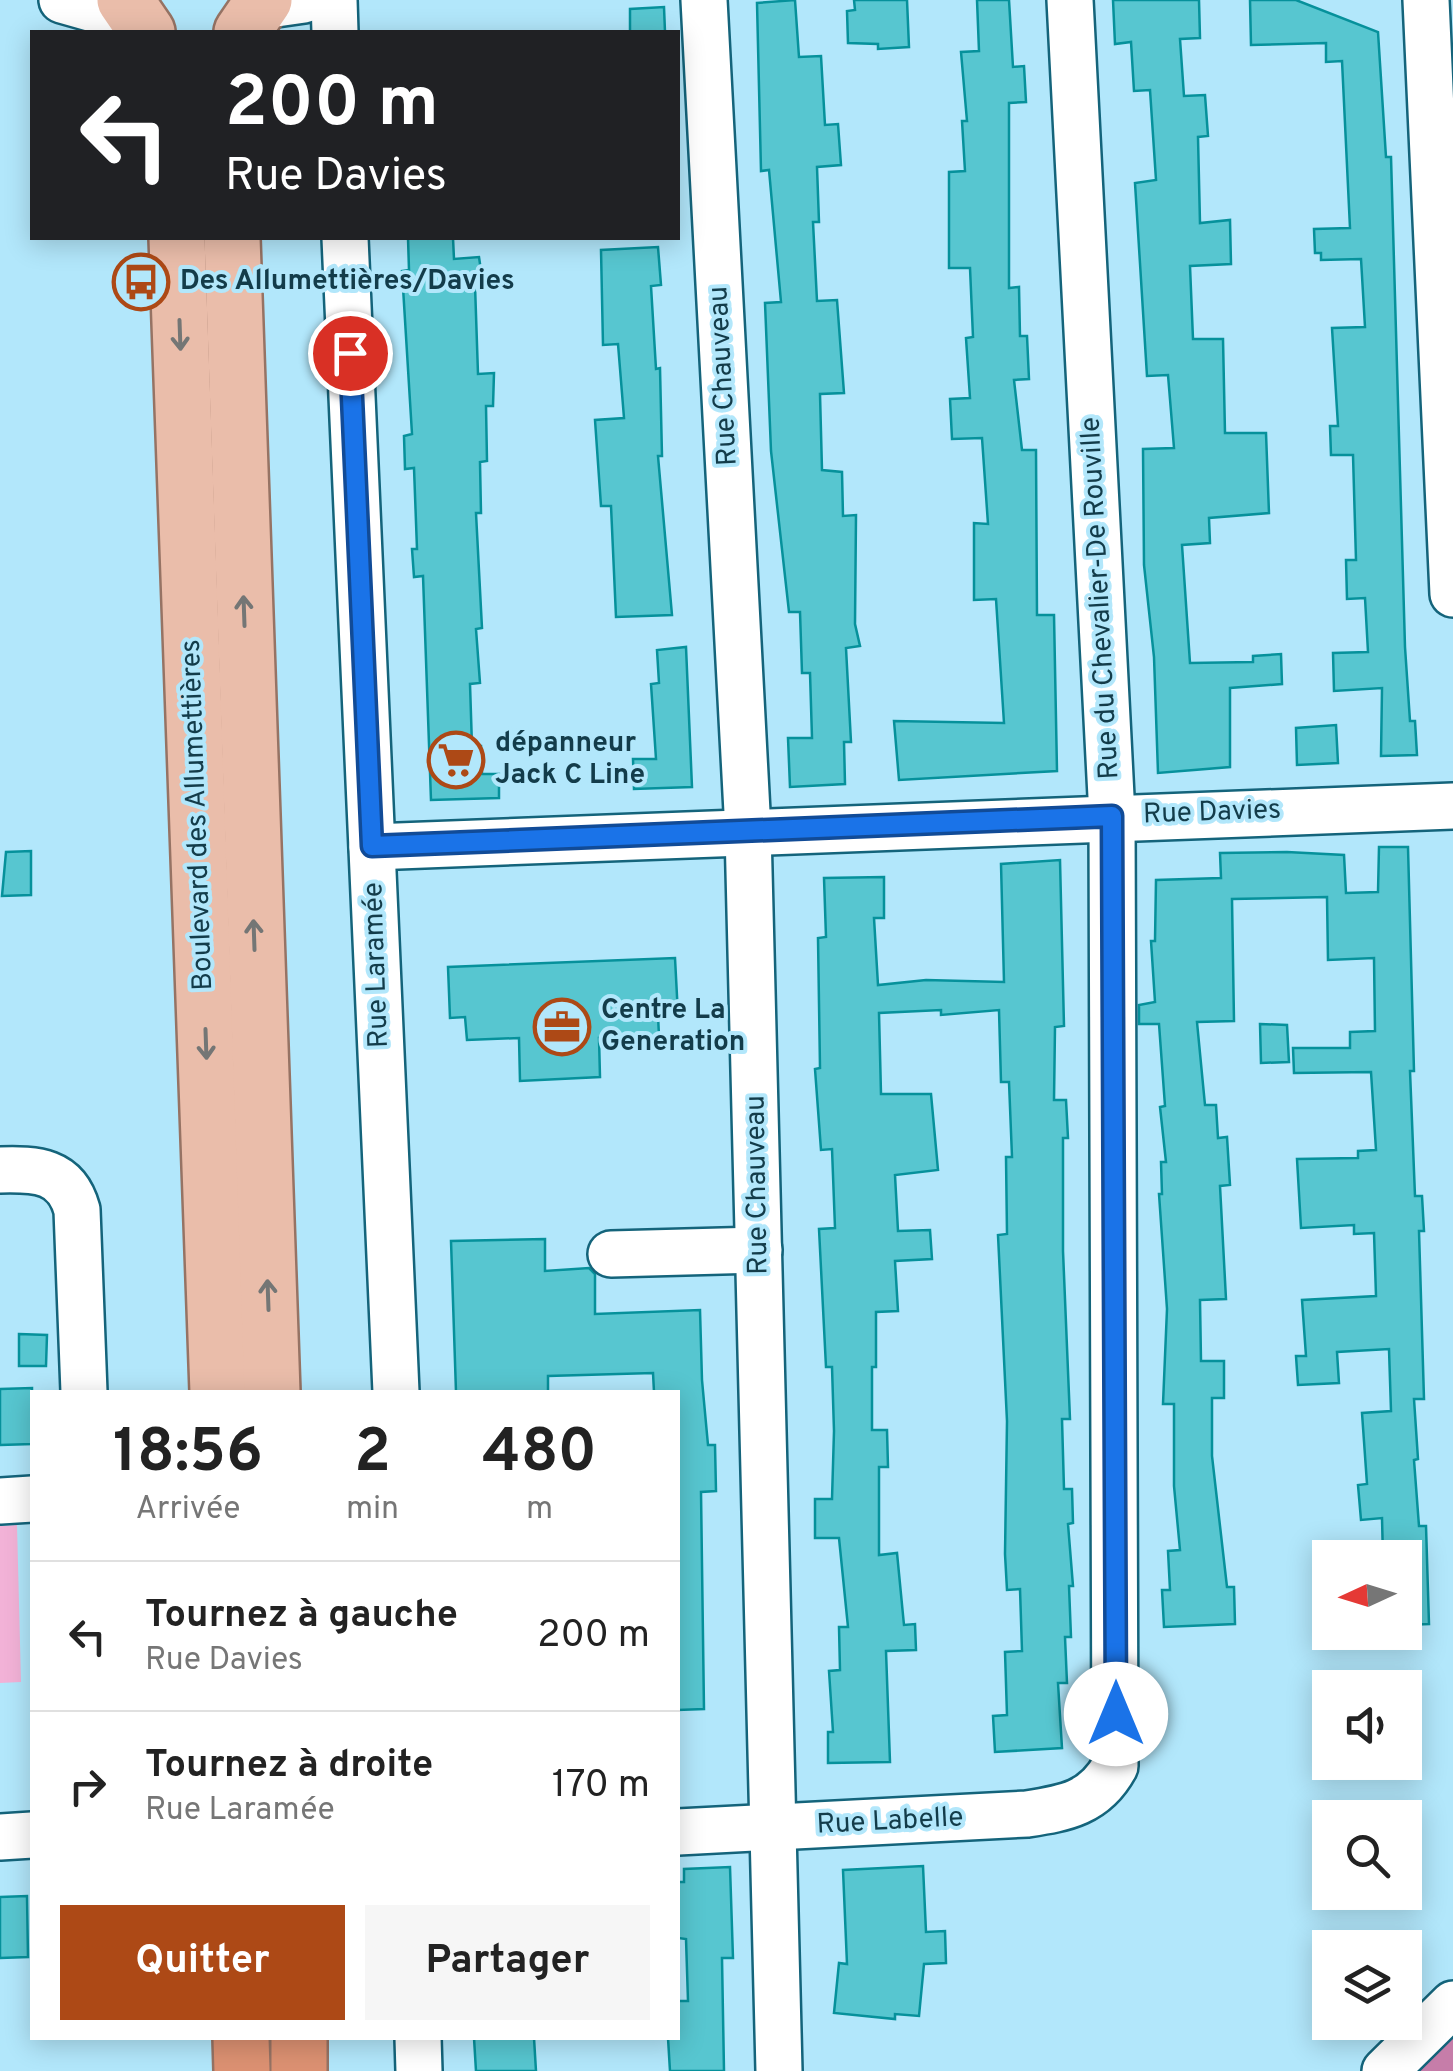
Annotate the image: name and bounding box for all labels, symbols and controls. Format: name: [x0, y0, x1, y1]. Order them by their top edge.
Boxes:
text: 200 m: [225, 62, 439, 151]
icon: left: [60, 70, 190, 200]
text: Rue Davies: [225, 149, 447, 206]
bus stop icon: Des Allumettières/Davies: [111, 252, 171, 312]
place label: Des Allumettières/Davies: [180, 264, 515, 300]
street label: Rue Chauveau: [701, 285, 747, 467]
pin: [308, 311, 393, 396]
one-way arrow: [171, 318, 190, 350]
icon: arrive: [323, 326, 378, 381]
street label: Rue du Chevalier-De Rouville: [1074, 416, 1128, 780]
one-way arrow: [234, 595, 253, 627]
street label: Boulevard des Allumettières: [174, 639, 222, 991]
place label: dépanneur Jack C Line: [495, 726, 645, 794]
supermarket icon: dépanneur Jack C Line: [426, 730, 486, 790]
street label: Rue Davies: [1142, 793, 1282, 833]
street label: Rue Laramée: [356, 881, 398, 1049]
one-way arrow: [245, 920, 264, 952]
place label: Centre La Generation: [601, 993, 745, 1061]
office icon: Centre La Generation: [532, 997, 592, 1057]
one-way arrow: [197, 1028, 216, 1060]
street label: Rue Chauveau: [738, 1095, 778, 1275]
one-way arrow: [258, 1280, 277, 1312]
text: 18:56: [113, 1417, 263, 1493]
text: 2: [354, 1417, 391, 1493]
text: 480: [482, 1417, 597, 1493]
text: Arrivée: [135, 1490, 240, 1530]
text: min: [346, 1490, 399, 1530]
text: m: [526, 1490, 553, 1530]
north arrow: [1312, 1540, 1422, 1650]
map controls: [1312, 1540, 1422, 2040]
text: Tournez à gauche: [145, 1592, 458, 1641]
icon: left: [60, 1609, 115, 1664]
text: 200 m: [537, 1612, 650, 1661]
text: Rue Davies: [145, 1641, 303, 1681]
position arrow: [1064, 1662, 1168, 1766]
button: sound: [1312, 1670, 1422, 1780]
text: Tournez à droite: [145, 1742, 433, 1791]
icon: right: [60, 1759, 115, 1814]
text: 170 m: [552, 1762, 650, 1811]
text: Rue Laramée: [145, 1791, 335, 1831]
street label: Rue Labelle: [816, 1800, 964, 1844]
button: search: [1312, 1800, 1422, 1910]
button: Quitter: [60, 1905, 345, 2020]
button: Partager: [365, 1905, 650, 2020]
button: layers: [1312, 1930, 1422, 2040]

